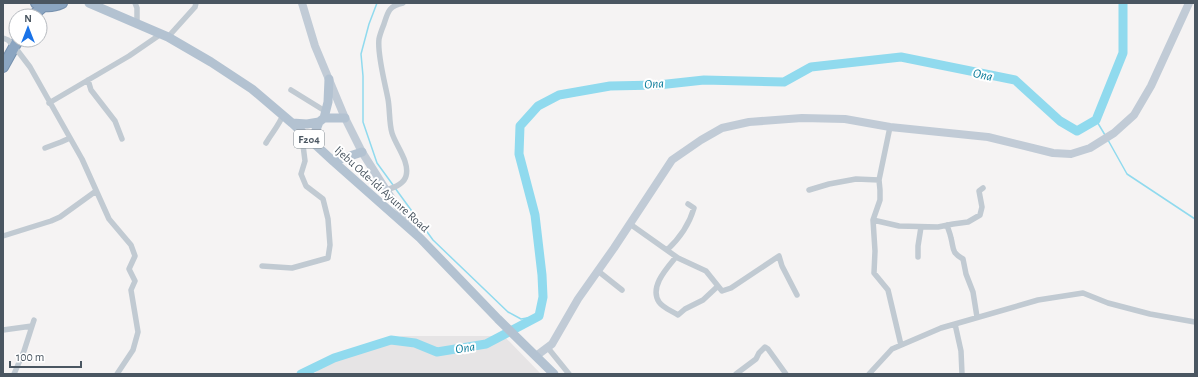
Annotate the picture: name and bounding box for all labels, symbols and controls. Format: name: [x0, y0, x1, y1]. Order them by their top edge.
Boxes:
north arrow: [8, 8, 48, 48]
text: N: [24, 13, 32, 24]
water label: Ona: [972, 67, 994, 84]
water label: Ona: [644, 77, 665, 92]
road number: F204: [294, 130, 324, 148]
street label: Ijebu Ode-Idi Ayunre Road: [332, 144, 431, 235]
water label: Ona: [454, 340, 476, 356]
scale bar: [10, 343, 81, 369]
text: 100 m: [16, 351, 44, 363]

